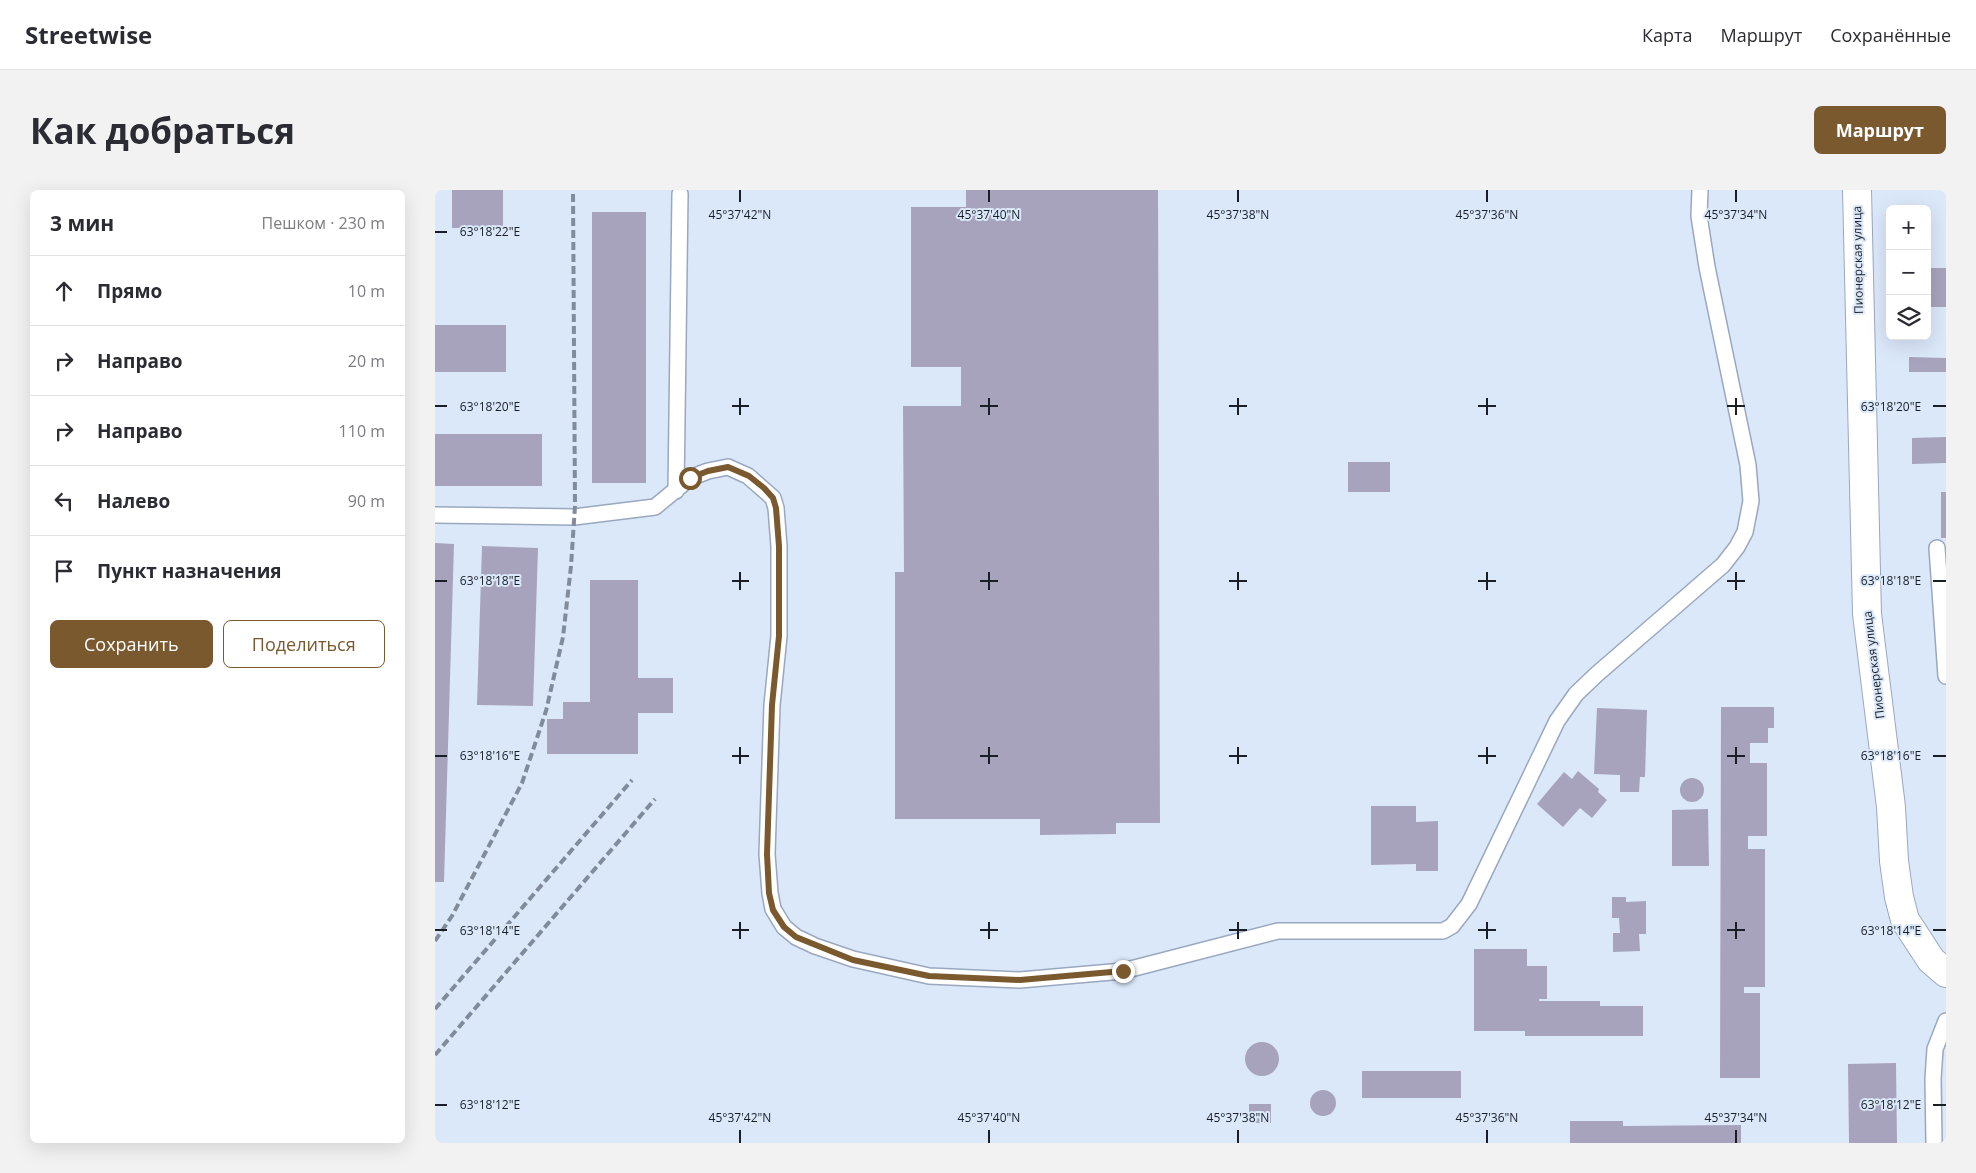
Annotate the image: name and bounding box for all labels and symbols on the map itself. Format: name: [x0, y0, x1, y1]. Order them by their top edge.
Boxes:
text: 45°37'42"N: [709, 206, 771, 223]
text: 45°37'40"N: [958, 206, 1020, 223]
text: 45°37'38"N: [1207, 206, 1269, 223]
text: 45°37'36"N: [1456, 206, 1518, 223]
text: 45°37'34"N: [1705, 206, 1767, 223]
street label: Пионерская улица: [1848, 206, 1867, 314]
text: 63°18'22"E: [460, 223, 520, 240]
text: 63°18'20"E: [460, 398, 520, 415]
text: 63°18'20"E: [1861, 398, 1921, 415]
route start: [679, 467, 702, 490]
text: 63°18'18"E: [460, 572, 520, 589]
text: 63°18'18"E: [1861, 572, 1921, 589]
street label: Пионерская улица: [1858, 610, 1889, 720]
text: 63°18'16"E: [460, 747, 520, 764]
text: 63°18'16"E: [1861, 747, 1921, 764]
text: 63°18'14"E: [460, 922, 520, 939]
text: 63°18'14"E: [1861, 922, 1921, 939]
route end: [1112, 960, 1135, 983]
text: 63°18'12"E: [460, 1096, 520, 1113]
text: 63°18'12"E: [1861, 1096, 1921, 1113]
text: 45°37'42"N: [709, 1109, 771, 1126]
text: 45°37'40"N: [958, 1109, 1020, 1126]
text: 45°37'38"N: [1207, 1109, 1269, 1126]
text: 45°37'36"N: [1456, 1109, 1518, 1126]
text: 45°37'34"N: [1705, 1109, 1767, 1126]

